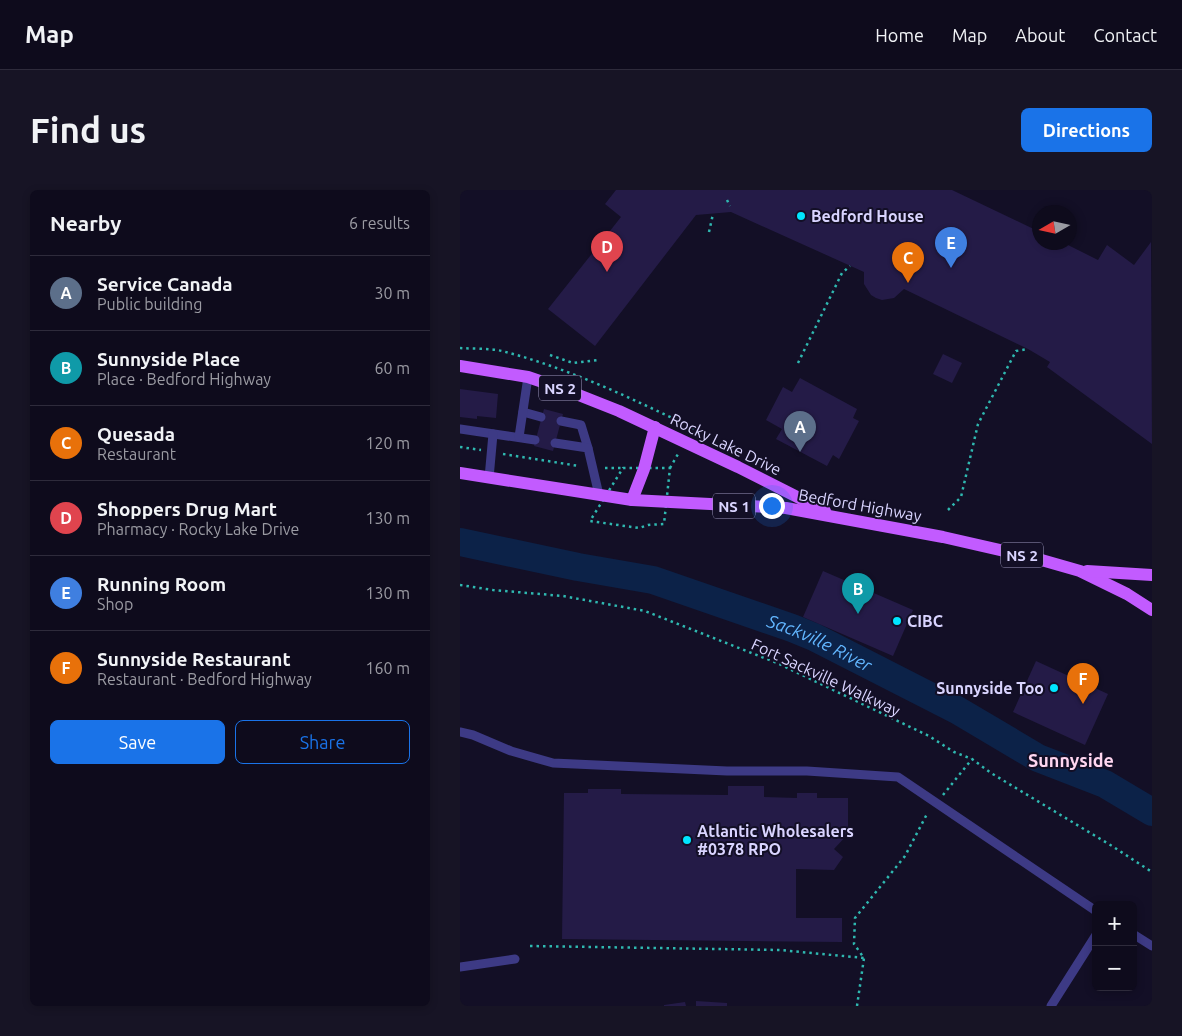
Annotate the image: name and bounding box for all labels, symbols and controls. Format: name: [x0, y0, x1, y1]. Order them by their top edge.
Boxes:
text: Map: [25, 21, 74, 48]
text: Home: [875, 25, 924, 45]
text: Map: [952, 25, 987, 45]
text: About: [1015, 25, 1065, 45]
text: Contact: [1093, 25, 1157, 45]
button: Directions: [1021, 108, 1152, 152]
text: Find us: [30, 110, 146, 150]
north arrow: [1032, 205, 1077, 250]
place label: Bedford House: [811, 207, 924, 225]
marker: Bedford House: [795, 210, 807, 222]
text: Nearby: [50, 211, 121, 235]
text: 6 results: [349, 214, 410, 232]
pin: E: [935, 227, 967, 268]
pin: D: [591, 231, 623, 272]
pin: C: [892, 242, 924, 283]
text: Service Canada: [97, 273, 233, 295]
text: A: [60, 284, 72, 302]
text: 30 m: [374, 284, 410, 302]
text: Public building: [97, 295, 202, 313]
text: Sunnyside Place: [97, 348, 240, 370]
text: B: [61, 359, 71, 377]
text: 60 m: [374, 359, 410, 377]
text: Place · Bedford Highway: [97, 370, 271, 388]
road number: NS 2: [539, 376, 581, 400]
street label: Rocky Lake Drive: [668, 409, 784, 479]
pin: A: [784, 411, 816, 452]
text: Quesada: [97, 423, 175, 445]
text: C: [61, 434, 71, 452]
text: 120 m: [365, 434, 410, 452]
text: Restaurant: [97, 445, 176, 463]
street label: Bedford Highway: [797, 485, 923, 525]
your location: [759, 493, 785, 519]
road number: NS 1: [713, 494, 755, 518]
text: Shoppers Drug Mart: [97, 498, 277, 520]
text: D: [60, 509, 72, 527]
text: 130 m: [365, 509, 410, 527]
text: Pharmacy · Rocky Lake Drive: [97, 520, 299, 538]
road number: NS 2: [1001, 542, 1043, 568]
text: Running Room: [97, 573, 226, 595]
pin: B: [842, 573, 874, 614]
text: E: [61, 584, 71, 602]
text: 130 m: [365, 584, 410, 602]
text: Shop: [97, 595, 133, 613]
water label: Sackville River: [764, 610, 876, 675]
place label: CIBC: [907, 612, 943, 630]
marker: CIBC: [891, 615, 903, 627]
street label: Fort Sackville Walkway: [749, 635, 903, 719]
text: Sunnyside Restaurant: [97, 648, 291, 670]
text: F: [62, 659, 71, 677]
text: 160 m: [365, 659, 410, 677]
pin: F: [1067, 663, 1099, 704]
text: Restaurant · Bedford Highway: [97, 670, 312, 688]
place label: Sunnyside Too: [936, 679, 1044, 697]
marker: Sunnyside Too: [1048, 682, 1060, 694]
button: Save: [50, 720, 225, 764]
button: Share: [235, 720, 410, 764]
district label: Sunnyside: [1028, 750, 1114, 770]
place label: Atlantic Wholesalers #0378 RPO: [697, 822, 854, 858]
marker: Atlantic Wholesalers #0378 RPO: [681, 834, 693, 846]
map controls: [1092, 901, 1137, 991]
button: +: [1092, 901, 1137, 946]
button: −: [1092, 946, 1137, 991]

